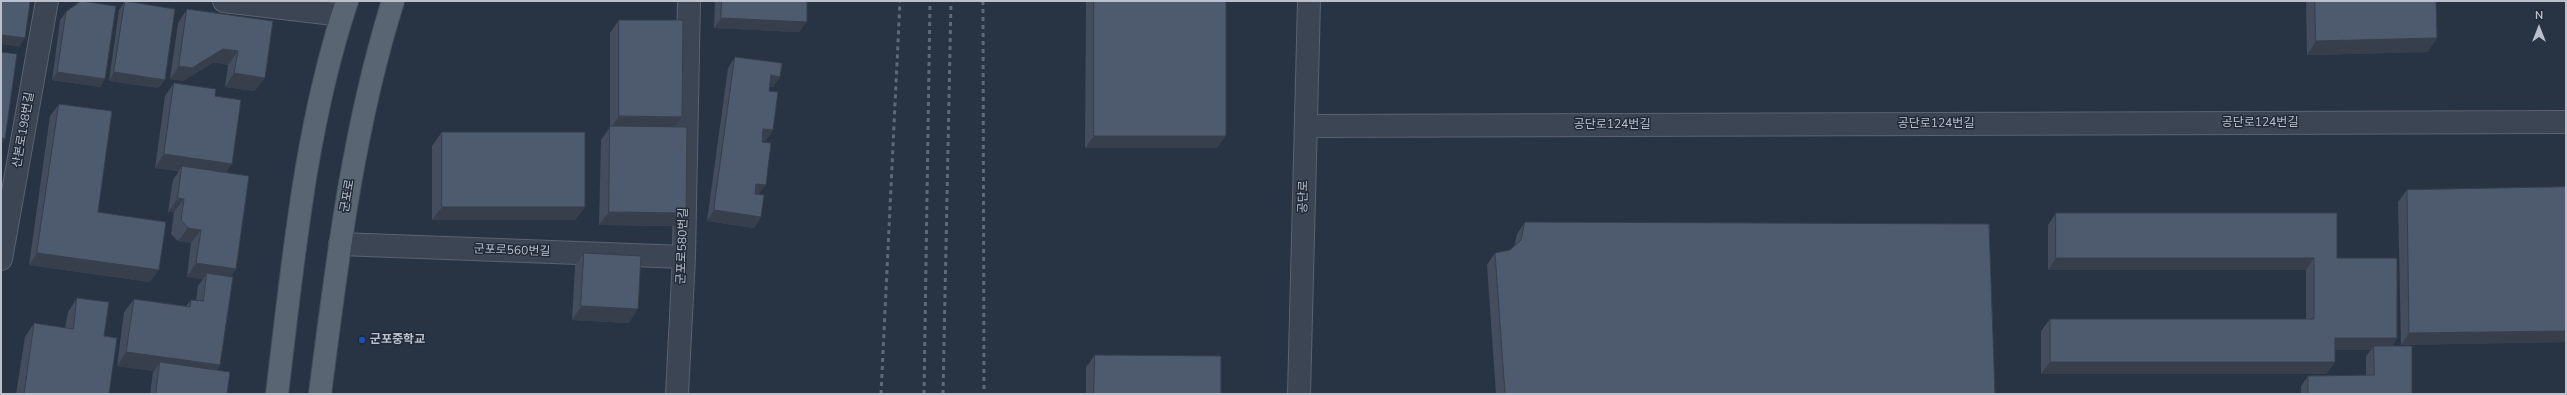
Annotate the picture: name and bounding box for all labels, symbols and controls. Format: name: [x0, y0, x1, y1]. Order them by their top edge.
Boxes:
north arrow: [2519, 8, 2559, 48]
text: N: [2535, 8, 2543, 23]
street label: 산본로198번길: [10, 91, 38, 169]
street label: 공단로124번길: [2222, 116, 2298, 130]
street label: 공단로124번길: [1898, 117, 1974, 131]
street label: 공단로124번길: [1574, 118, 1650, 132]
street label: 군포로: [338, 178, 358, 214]
street label: 공단로: [1297, 180, 1311, 214]
street label: 군포로580번길: [674, 207, 692, 285]
street label: 군포로560번길: [473, 242, 551, 260]
place label: 군포중학교: [370, 333, 425, 347]
marker: 군포중학교: [357, 335, 367, 345]

